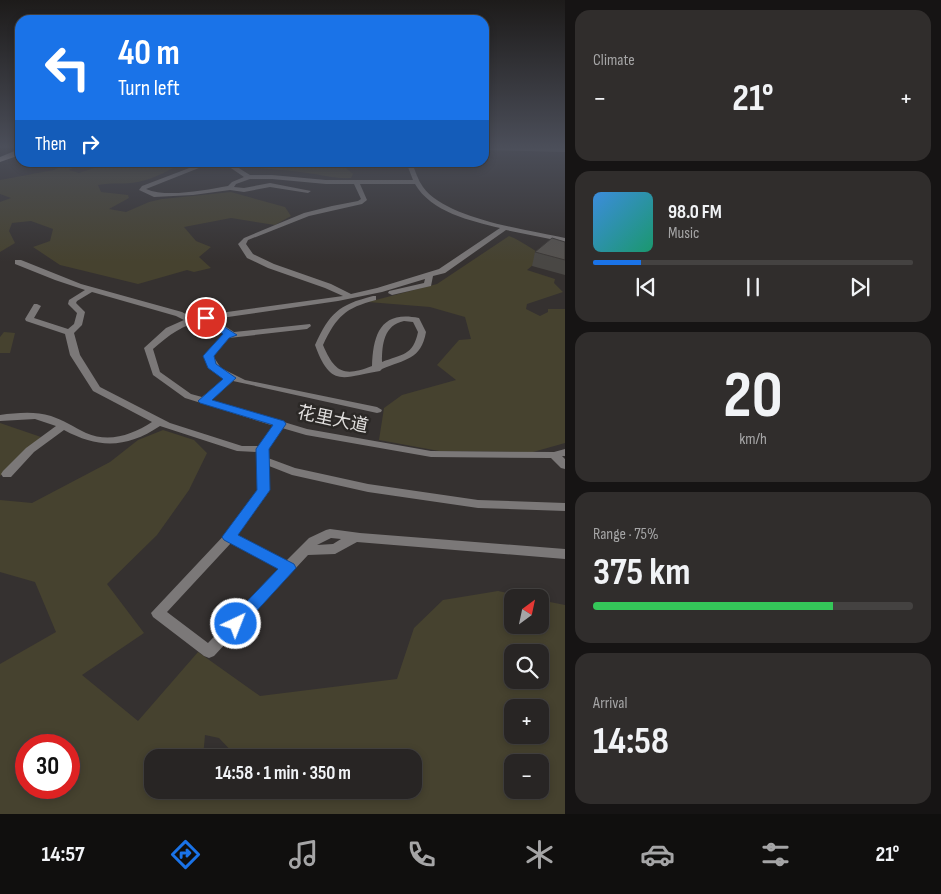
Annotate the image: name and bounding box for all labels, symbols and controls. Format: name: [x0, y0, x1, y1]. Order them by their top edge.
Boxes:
text: 40 m: [118, 32, 180, 75]
icon: left: [35, 35, 100, 100]
text: Climate: [593, 51, 635, 70]
text: Turn left: [118, 75, 180, 102]
text: 21°: [732, 76, 774, 121]
text: −: [593, 82, 607, 115]
text: +: [899, 82, 913, 115]
icon: right: [76, 130, 104, 158]
text: Then: [35, 133, 66, 156]
text: 98.0 FM: [668, 201, 722, 224]
text: Music: [668, 224, 699, 243]
icon: previous: [632, 273, 660, 301]
icon: pause: [739, 273, 767, 301]
icon: next: [846, 273, 874, 301]
pin: [185, 297, 227, 339]
icon: arrive: [192, 304, 220, 332]
text: 20: [723, 358, 783, 436]
street label: 花里大道: [295, 402, 370, 437]
text: km/h: [739, 430, 767, 449]
text: Range · 75%: [593, 525, 659, 544]
text: 375 km: [593, 550, 690, 595]
north arrow: [504, 589, 549, 634]
map controls: [504, 589, 549, 799]
position arrow: [209, 597, 261, 649]
button: search: [504, 644, 549, 689]
text: Arrival: [593, 694, 627, 713]
button: +: [504, 699, 549, 744]
text: 14:58: [593, 719, 669, 764]
speed limit sign: 30: [15, 734, 80, 799]
button: −: [504, 754, 549, 799]
text: 14:58 · 1 min · 350 m: [215, 762, 351, 785]
icon: directions: [168, 837, 203, 872]
icon: music: [286, 837, 321, 872]
icon: phone: [404, 837, 439, 872]
icon: climate: [522, 837, 557, 872]
icon: car: [640, 837, 675, 872]
icon: filters: [758, 837, 793, 872]
text: 14:57: [41, 841, 85, 868]
text: 21°: [876, 841, 899, 868]

